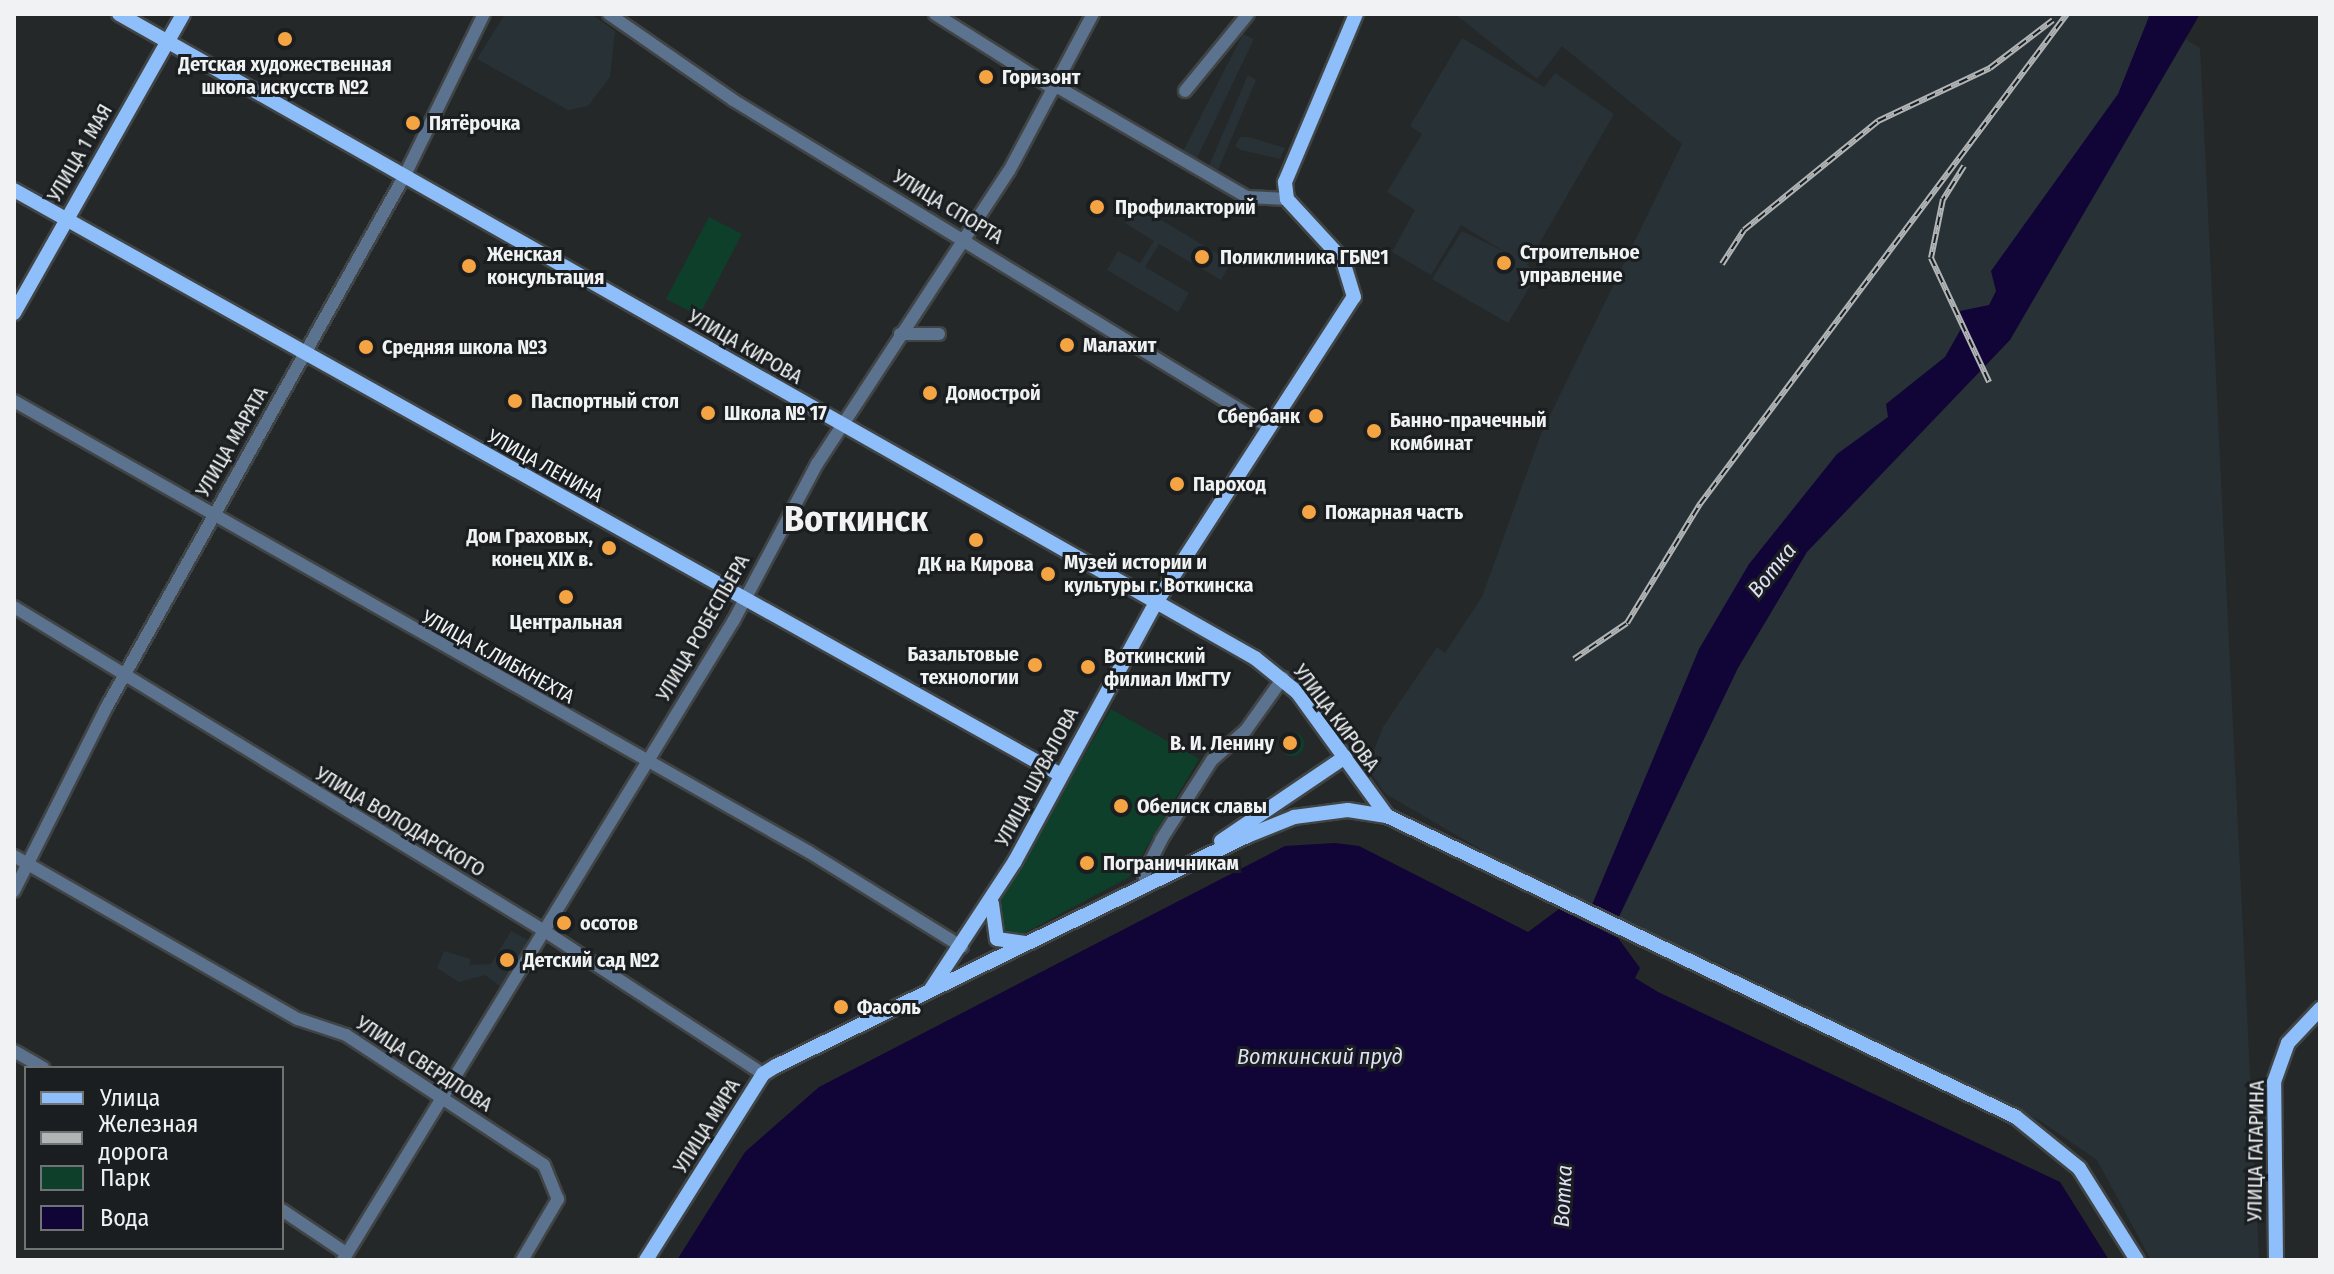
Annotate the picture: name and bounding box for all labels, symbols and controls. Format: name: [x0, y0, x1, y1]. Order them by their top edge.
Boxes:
marker: Детская художественная школа искусств №2: [276, 30, 294, 48]
place label: Детская художественная школа искусств №2: [178, 52, 392, 99]
place label: Горизонт: [1002, 65, 1080, 89]
marker: Горизонт: [977, 68, 995, 86]
street label: УЛИЦА 1 МАЯ: [42, 100, 118, 206]
place label: Пятёрочка: [429, 111, 521, 135]
marker: Пятёрочка: [404, 114, 422, 132]
street label: УЛИЦА СПОРТА: [889, 165, 1007, 249]
place label: Профилакторий: [1115, 195, 1256, 219]
marker: Профилакторий: [1086, 196, 1108, 218]
place label: Строительное управление: [1520, 240, 1640, 287]
place label: Женская консультация: [487, 242, 604, 289]
place label: Поликлиника ГБ№1: [1220, 245, 1389, 269]
marker: Поликлиника ГБ№1: [1191, 246, 1213, 268]
marker: Строительное управление: [1495, 254, 1513, 272]
marker: Женская консультация: [458, 255, 480, 277]
street label: УЛИЦА КИРОВА: [684, 305, 806, 389]
place label: Малахит: [1083, 333, 1156, 357]
place label: Средняя школа №3: [382, 335, 547, 359]
marker: Малахит: [1058, 336, 1076, 354]
marker: Средняя школа №3: [357, 338, 375, 356]
place label: Домострой: [946, 381, 1041, 405]
street label: УЛИЦА МАРАТА: [191, 383, 273, 501]
marker: Домострой: [921, 384, 939, 402]
place label: Паспортный стол: [531, 389, 679, 413]
marker: Паспортный стол: [506, 392, 524, 410]
place label: Школа № 17: [724, 401, 827, 425]
marker: Школа № 17: [699, 404, 717, 422]
place label: Сбербанк: [1218, 404, 1300, 428]
marker: Сбербанк: [1307, 407, 1325, 425]
place label: Банно-прачечный комбинат: [1390, 408, 1547, 455]
marker: Банно-прачечный комбинат: [1365, 422, 1383, 440]
street label: УЛИЦА ЛЕНИНА: [483, 424, 607, 508]
place label: Пароход: [1193, 472, 1266, 496]
marker: Пароход: [1168, 475, 1186, 493]
district label: Воткинск: [784, 498, 928, 542]
place label: Пожарная часть: [1325, 500, 1463, 524]
marker: Пожарная часть: [1300, 503, 1318, 521]
place label: Дом Граховых, конец XIX в.: [466, 524, 593, 571]
marker: ДК на Кирова: [967, 531, 985, 549]
water label: Вотка: [1742, 537, 1802, 603]
marker: Дом Граховых, конец XIX в.: [600, 539, 618, 557]
place label: Музей истории и культуры г. Воткинска: [1064, 550, 1254, 597]
street label: УЛИЦА РОБЕСПЬЕРА: [651, 551, 755, 705]
place label: ДК на Кирова: [918, 552, 1034, 576]
marker: Музей истории и культуры г. Воткинска: [1039, 565, 1057, 583]
marker: Центральная: [557, 588, 575, 606]
street label: УЛИЦА К.ЛИБКНЕХТА: [418, 605, 578, 709]
place label: Центральная: [510, 610, 622, 634]
place label: Базальтовые технологии: [907, 642, 1019, 689]
place label: Воткинский филиал ИжГТУ: [1104, 644, 1230, 691]
marker: Базальтовые технологии: [1026, 656, 1044, 674]
marker: Воткинский филиал ИжГТУ: [1079, 658, 1097, 676]
street label: УЛИЦА КИРОВА: [1288, 660, 1384, 776]
street label: УЛИЦА ШУВАЛОВА: [990, 703, 1084, 851]
place label: В. И. Ленину: [1170, 731, 1274, 755]
marker: В. И. Ленину: [1281, 734, 1299, 752]
street label: УЛИЦА ВОЛОДАРСКОГО: [311, 762, 489, 882]
place label: Обелиск славы: [1137, 794, 1267, 818]
marker: Обелиск славы: [1112, 797, 1130, 815]
place label: Пограничникам: [1103, 851, 1239, 875]
marker: Пограничникам: [1078, 854, 1096, 872]
place label: осотов: [580, 911, 638, 935]
marker: осотов: [555, 914, 573, 932]
place label: Детский сад №2: [523, 948, 659, 972]
marker: Детский сад №2: [498, 951, 516, 969]
place label: Фасоль: [857, 995, 921, 1019]
marker: Фасоль: [832, 998, 850, 1016]
street label: УЛИЦА СВЕРДЛОВА: [352, 1011, 496, 1117]
water label: Воткинский пруд: [1237, 1044, 1403, 1070]
legend: [24, 1066, 284, 1250]
street label: УЛИЦА МИРА: [669, 1074, 745, 1178]
street label: УЛИЦА ГАГАРИНА: [2243, 1080, 2269, 1222]
text: Улица: [100, 1084, 160, 1112]
text: Железная дорога: [99, 1110, 198, 1166]
text: Парк: [100, 1164, 150, 1192]
water label: Вотка: [1548, 1164, 1578, 1228]
text: Вода: [100, 1204, 149, 1232]

